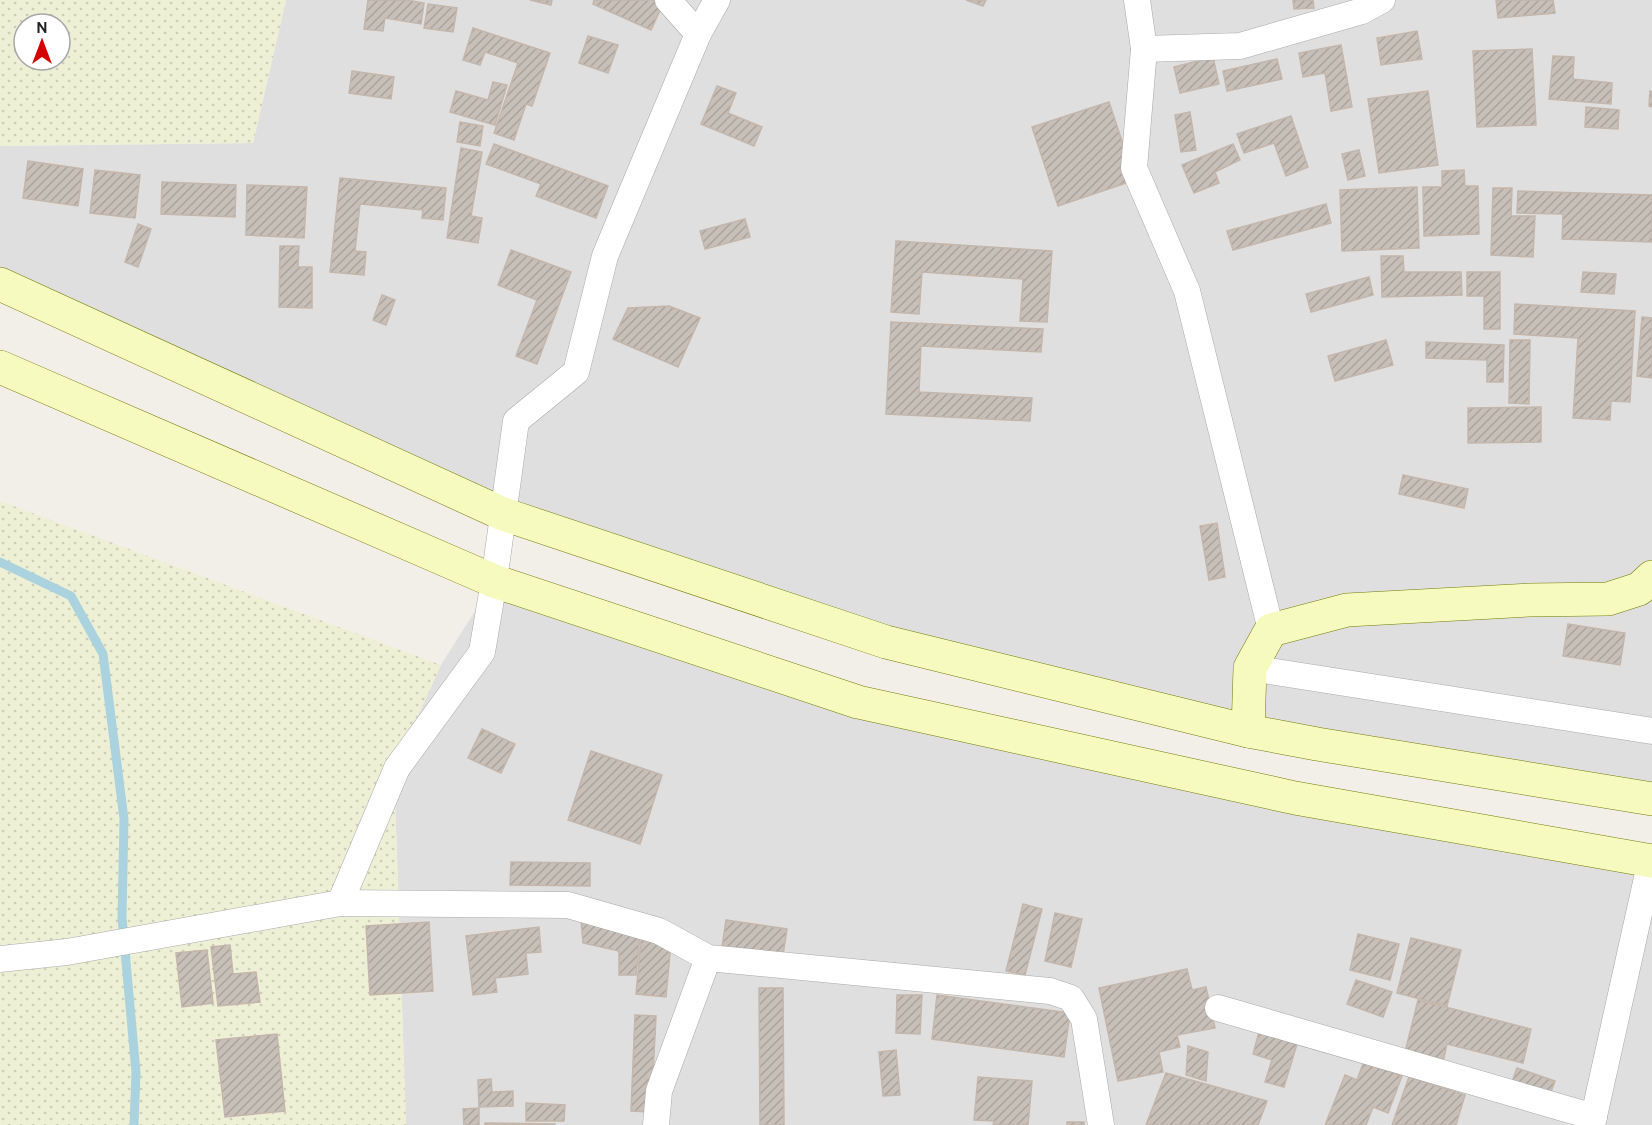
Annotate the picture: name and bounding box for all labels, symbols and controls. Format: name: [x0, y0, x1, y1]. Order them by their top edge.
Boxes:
north arrow: [12, 12, 72, 72]
text: N: [36, 18, 48, 37]

